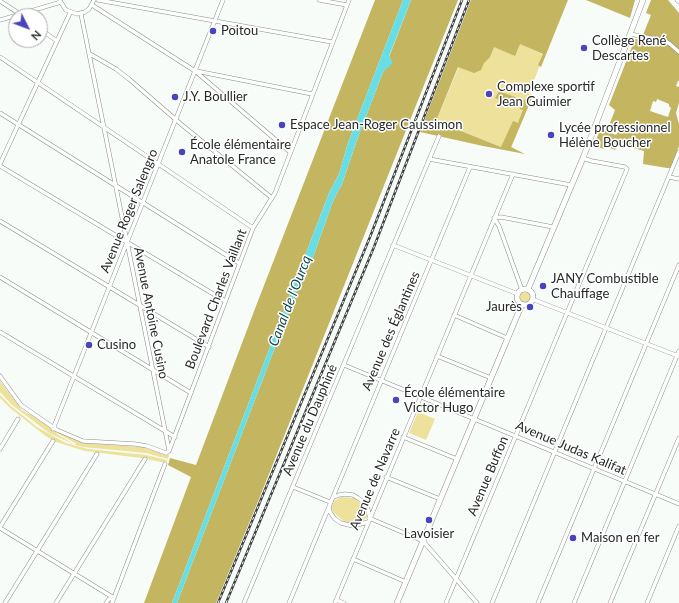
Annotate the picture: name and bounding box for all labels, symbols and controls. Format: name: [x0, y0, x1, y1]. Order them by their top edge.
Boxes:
north arrow: [8, 8, 48, 48]
place label: Poitou: [221, 23, 258, 39]
marker: Poitou: [208, 26, 218, 36]
text: N: [29, 28, 44, 43]
place label: Collège René Descartes: [592, 33, 666, 64]
marker: Collège René Descartes: [579, 43, 589, 53]
place label: Complexe sportif Jean Guimier: [497, 79, 595, 110]
place label: J.Y. Boullier: [183, 89, 248, 105]
marker: Complexe sportif Jean Guimier: [484, 89, 494, 99]
marker: J.Y. Boullier: [170, 92, 180, 102]
place label: Espace Jean-Roger Caussimon: [290, 117, 462, 133]
marker: Espace Jean-Roger Caussimon: [277, 120, 287, 130]
place label: Lycée professionnel Hélène Boucher: [559, 120, 671, 151]
marker: Lycée professionnel Hélène Boucher: [546, 130, 556, 140]
place label: École élémentaire Anatole France: [190, 137, 291, 168]
street label: Avenue Roger Salengro: [97, 147, 161, 275]
marker: École élémentaire Anatole France: [177, 147, 187, 157]
street label: Boulevard Charles Vaillant: [182, 227, 250, 371]
street label: Avenue Antoine Cusino: [131, 246, 171, 380]
water label: Canal de l'Ourcq: [265, 253, 315, 349]
street label: Avenue des Églantines: [359, 269, 423, 393]
place label: JANY Combustible Chauffage: [551, 271, 659, 302]
marker: JANY Combustible Chauffage: [538, 281, 548, 291]
place label: Jaurès: [486, 299, 522, 315]
marker: Jaurès: [525, 302, 535, 312]
place label: Cusino: [97, 337, 136, 353]
marker: Cusino: [84, 340, 94, 350]
street label: Avenue du Dauphiné: [279, 362, 341, 478]
place label: École élémentaire Victor Hugo: [404, 385, 505, 416]
marker: École élémentaire Victor Hugo: [391, 395, 401, 405]
street label: Avenue Judas Kalifat: [513, 418, 629, 478]
street label: Avenue de Navarre: [347, 426, 403, 532]
street label: Avenue Buffon: [464, 434, 512, 518]
marker: Lavoisier: [424, 515, 434, 525]
place label: Lavoisier: [404, 526, 454, 542]
place label: Maison en fer: [581, 530, 659, 546]
marker: Maison en fer: [568, 533, 578, 543]

